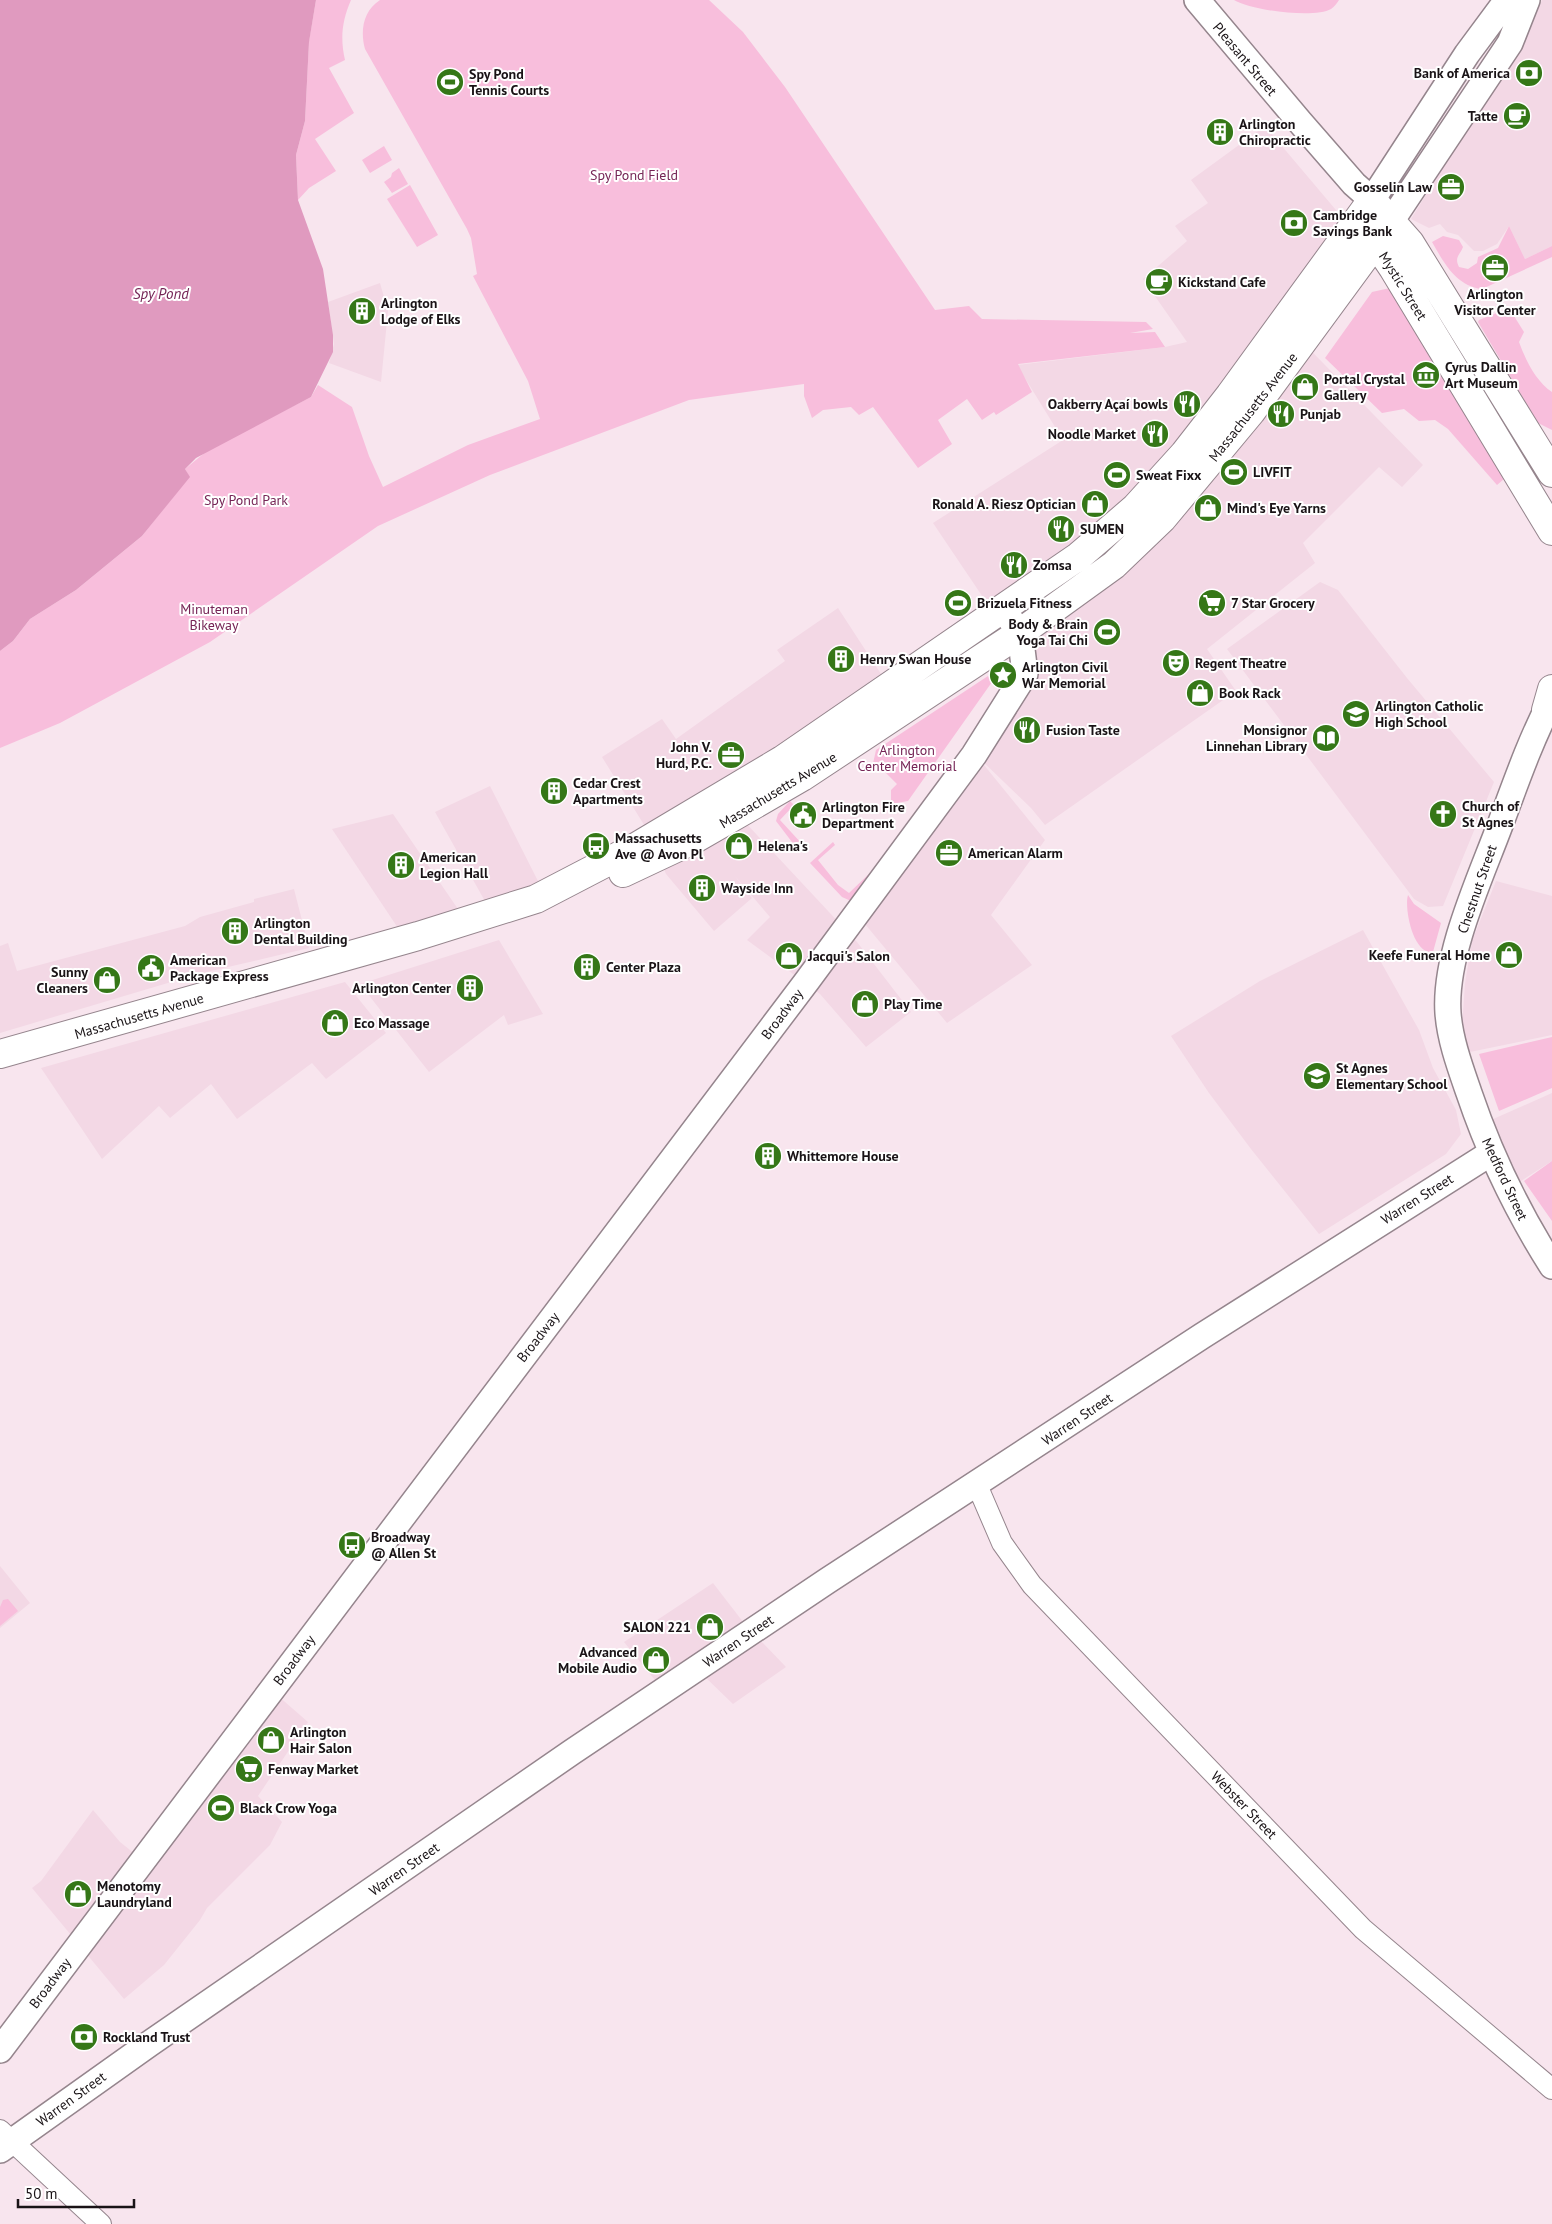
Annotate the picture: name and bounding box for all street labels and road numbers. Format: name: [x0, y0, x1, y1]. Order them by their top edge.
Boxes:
street label: Pleasant Street: [1209, 18, 1281, 100]
street label: Mystic Street: [1375, 248, 1431, 324]
street label: Massachusetts Avenue: [1205, 349, 1301, 465]
street label: Massachusetts Avenue: [716, 748, 840, 832]
street label: Chestnut Street: [1453, 842, 1501, 936]
street label: Broadway: [757, 985, 807, 1043]
street label: Massachusetts Avenue: [72, 989, 206, 1043]
street label: Medford Street: [1478, 1135, 1532, 1224]
street label: Warren Street: [1378, 1170, 1457, 1228]
street label: Broadway: [513, 1308, 563, 1366]
street label: Warren Street: [1038, 1389, 1116, 1449]
street label: Warren Street: [699, 1611, 777, 1671]
street label: Broadway: [269, 1631, 319, 1689]
street label: Webster Street: [1207, 1767, 1281, 1843]
street label: Warren Street: [365, 1838, 443, 1900]
street label: Broadway: [25, 1954, 75, 2012]
street label: Warren Street: [33, 2068, 110, 2130]

